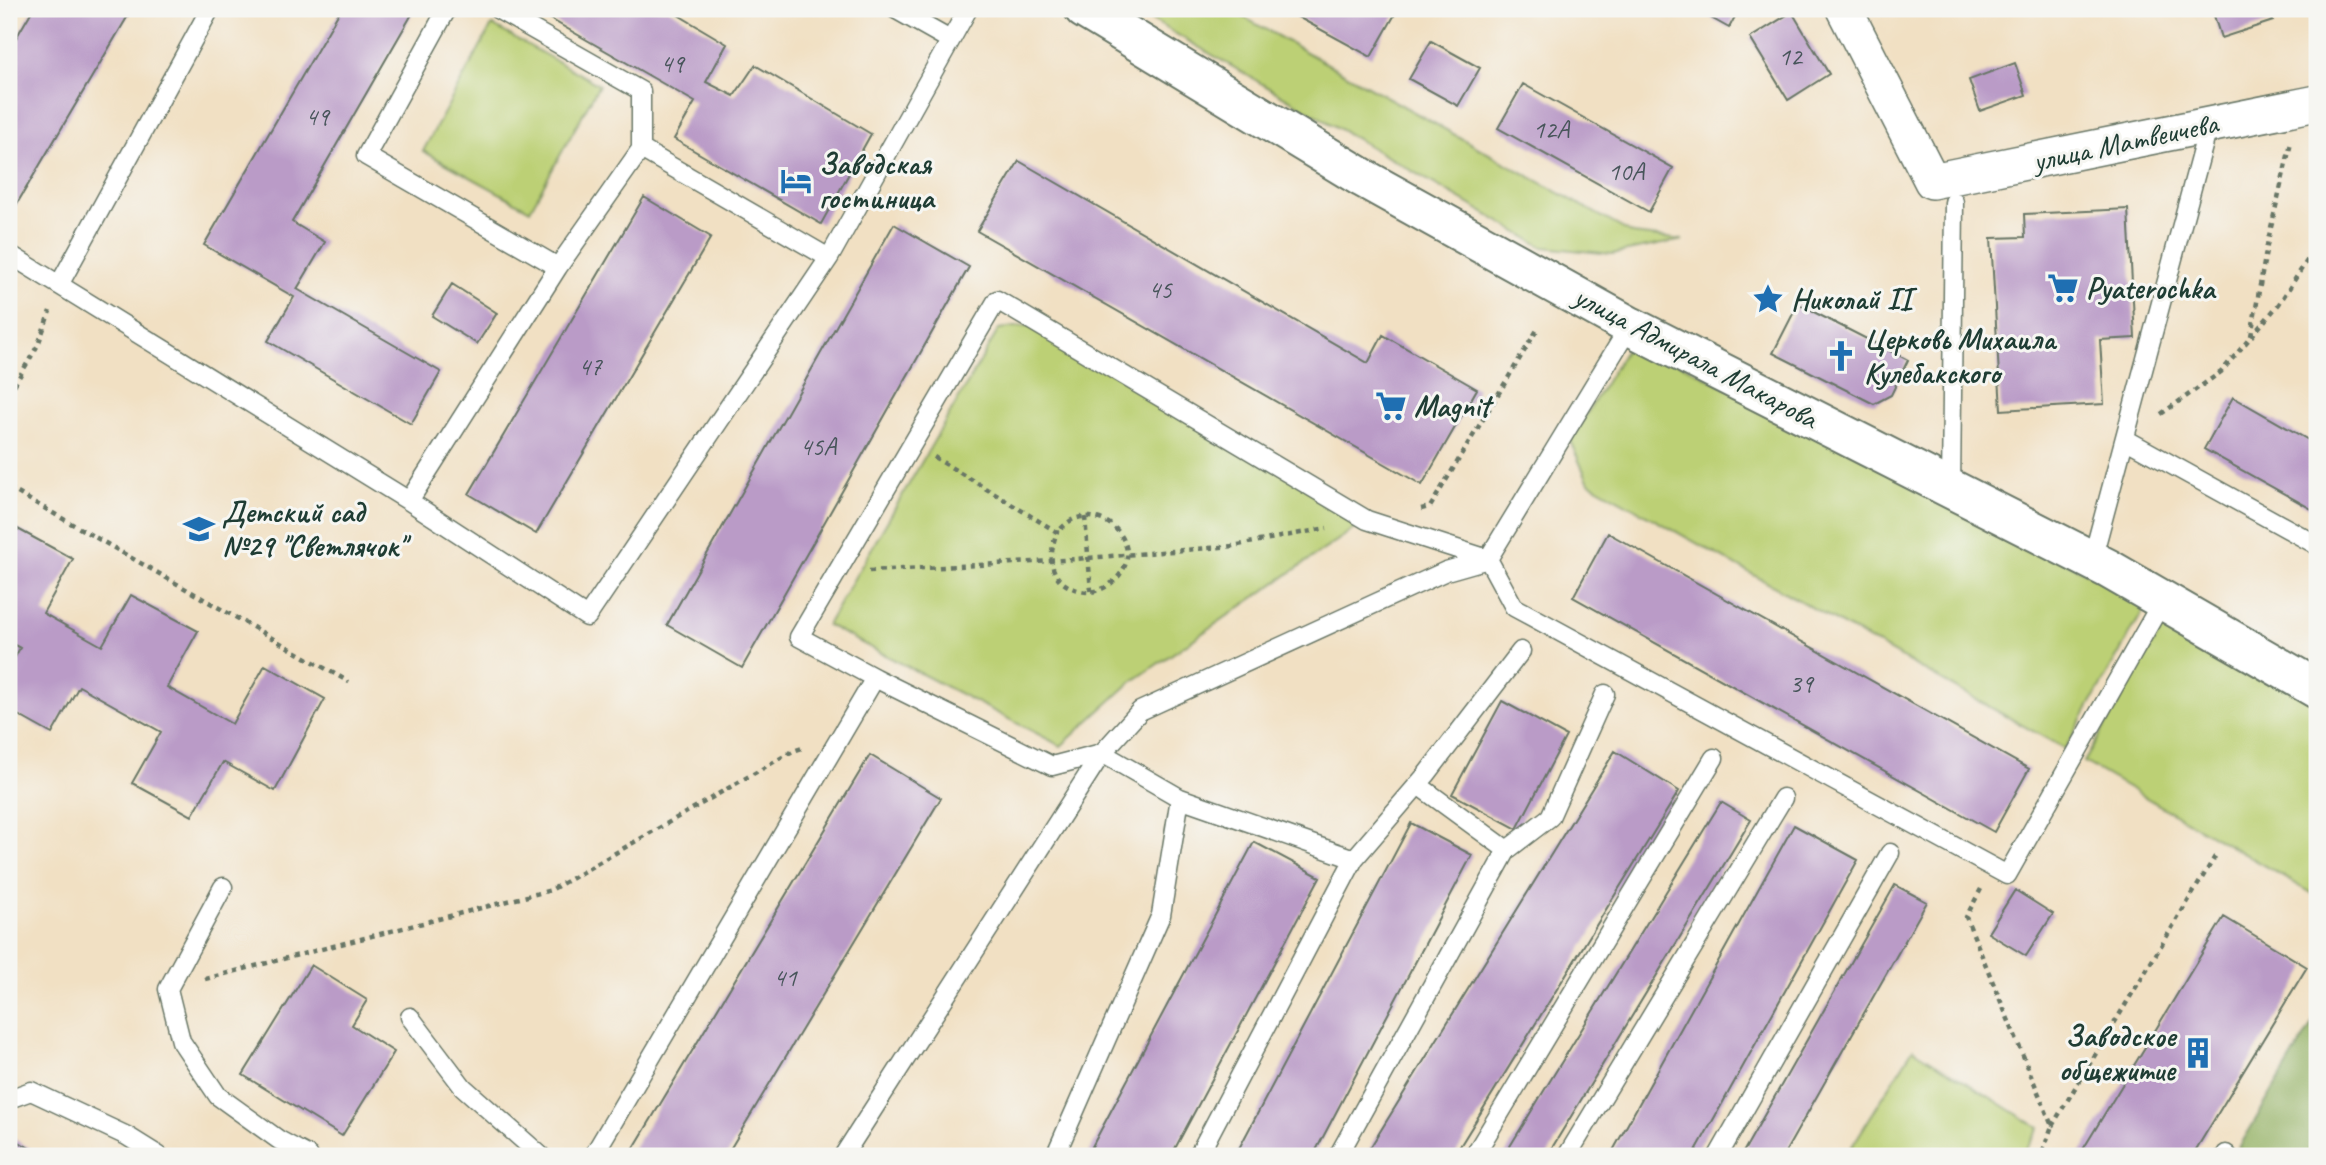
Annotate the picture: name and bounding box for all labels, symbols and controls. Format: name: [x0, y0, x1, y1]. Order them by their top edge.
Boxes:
house number: 12: [1778, 40, 1804, 73]
house number: 49: [660, 47, 686, 80]
house number: 49: [305, 100, 331, 133]
street label: улица Матвеичева: [2027, 103, 2223, 181]
house number: 12А: [1533, 113, 1571, 146]
place label: Заводская гостиница: [819, 145, 936, 217]
house number: 10А: [1608, 155, 1646, 188]
hotel icon: Заводская гостиница: [779, 164, 813, 198]
place label: Pyaterochka: [2086, 269, 2217, 307]
supermarket icon: Pyaterochka: [2046, 271, 2080, 305]
house number: 45: [1148, 273, 1173, 306]
street label: улица Адмирала Макарова: [1566, 276, 1826, 438]
place label: Николай II: [1791, 280, 1918, 318]
place icon: Николай II: [1751, 282, 1785, 316]
place label: Церковь Михаила Кулебакского: [1864, 320, 2058, 392]
church icon: Церковь Михаила Кулебакского: [1824, 339, 1858, 373]
house number: 47: [578, 350, 603, 383]
place label: Magnit: [1414, 387, 1495, 425]
supermarket icon: Magnit: [1374, 389, 1408, 423]
house number: 45А: [800, 430, 838, 463]
place label: Детский сад №29 "Светлячок": [222, 493, 412, 565]
school or university icon: Детский сад №29 "Светлячок": [182, 512, 216, 546]
house number: 39: [1789, 667, 1815, 700]
house number: 41: [773, 961, 798, 994]
place label: Заводское общежитие: [2059, 1017, 2178, 1089]
building icon: Заводское общежитие: [2181, 1036, 2215, 1070]

